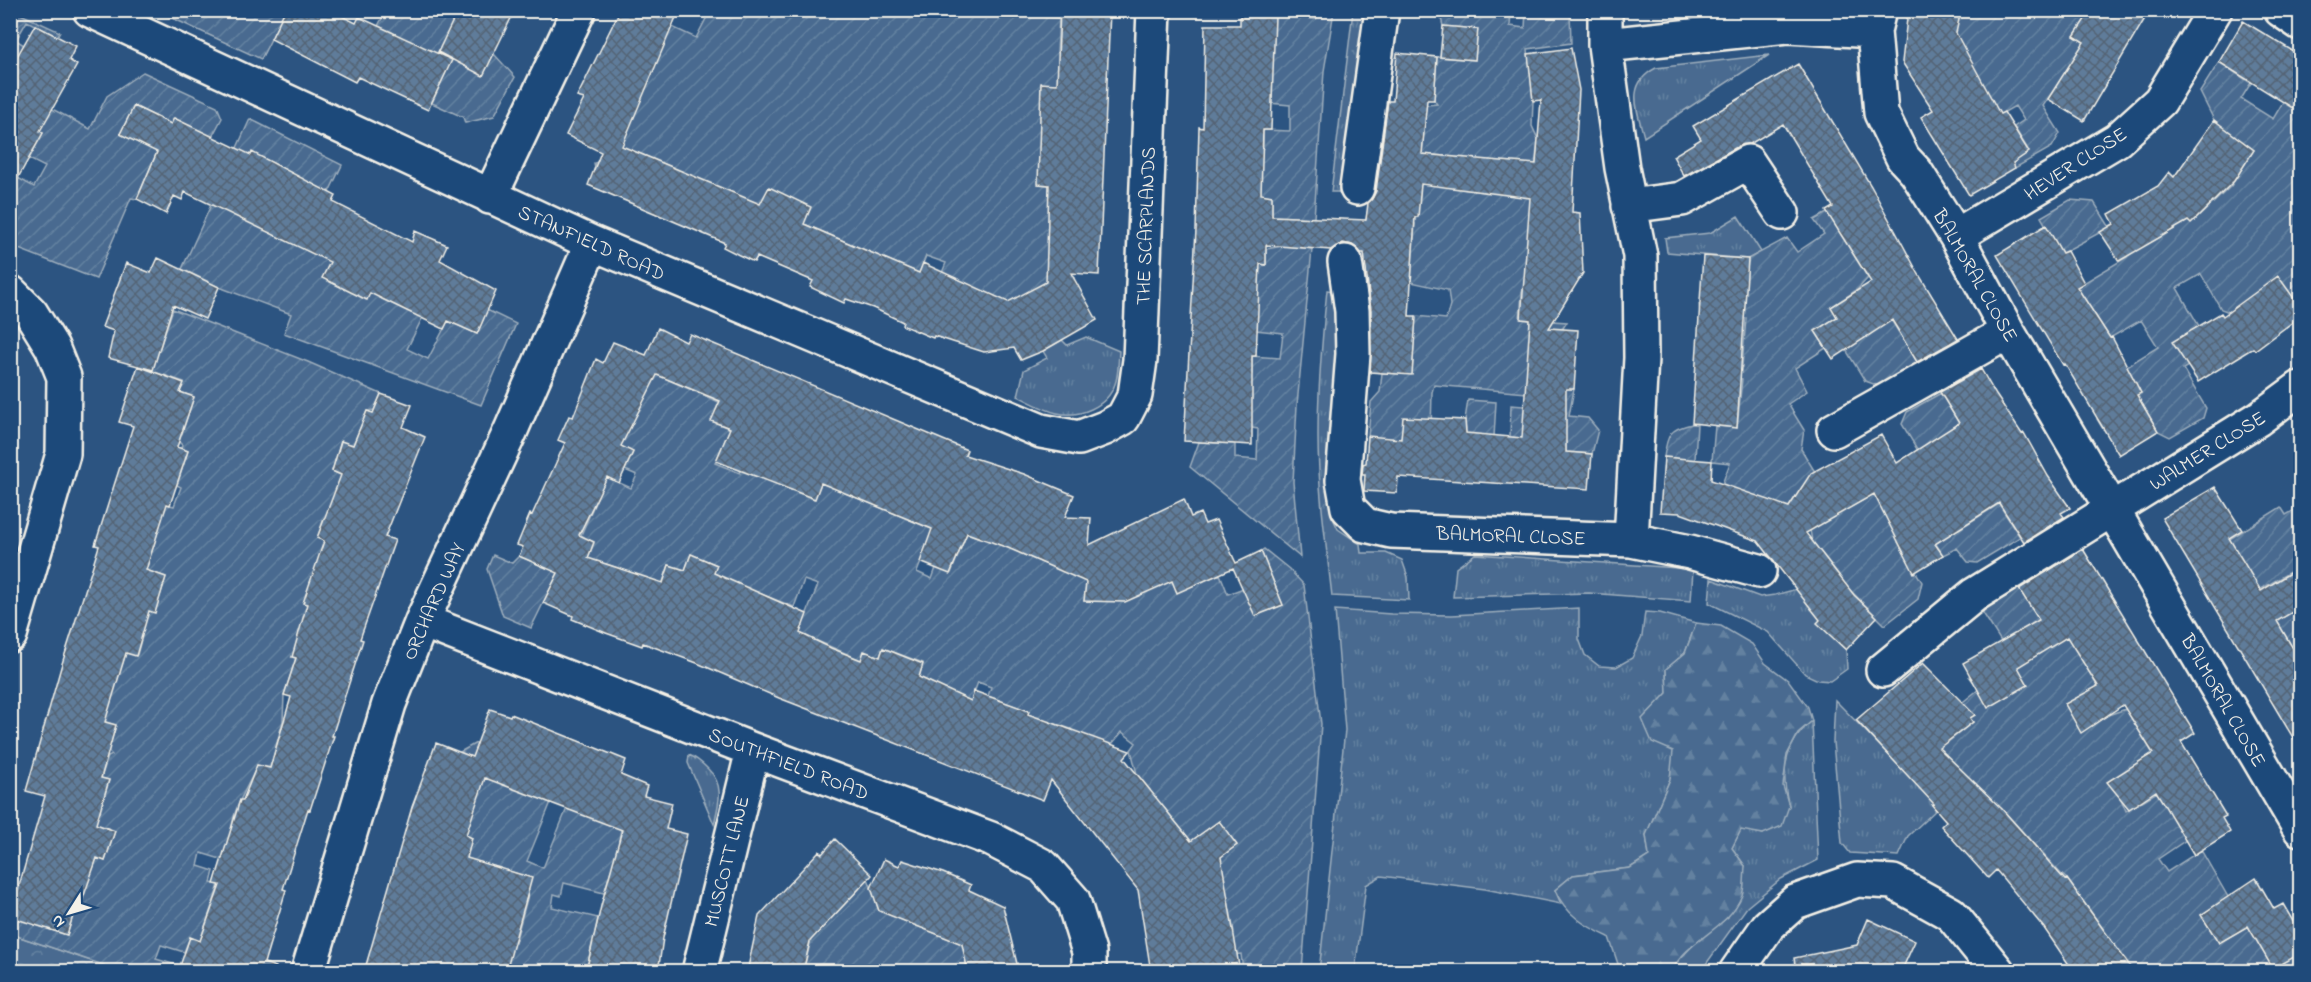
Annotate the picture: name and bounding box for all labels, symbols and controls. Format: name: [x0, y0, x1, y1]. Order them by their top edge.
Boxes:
street label: HEVER CLOSE: [2019, 121, 2134, 209]
street label: THE SCARPLANDS: [1130, 146, 1165, 306]
street label: STANFIELD ROAD: [513, 199, 669, 290]
street label: BALMORAL CLOSE: [1923, 203, 2024, 348]
street label: WALMER CLOSE: [2145, 405, 2272, 499]
street label: BALMORAL CLOSE: [1435, 520, 1586, 555]
street label: ORCHARD WAY: [396, 539, 474, 665]
street label: BALMORAL CLOSE: [2171, 628, 2272, 773]
street label: SOUTHFIELD ROAD: [704, 721, 873, 809]
street label: MUSCOTT LANE: [698, 793, 759, 930]
north arrow: [39, 883, 99, 943]
text: N: [46, 909, 71, 932]

